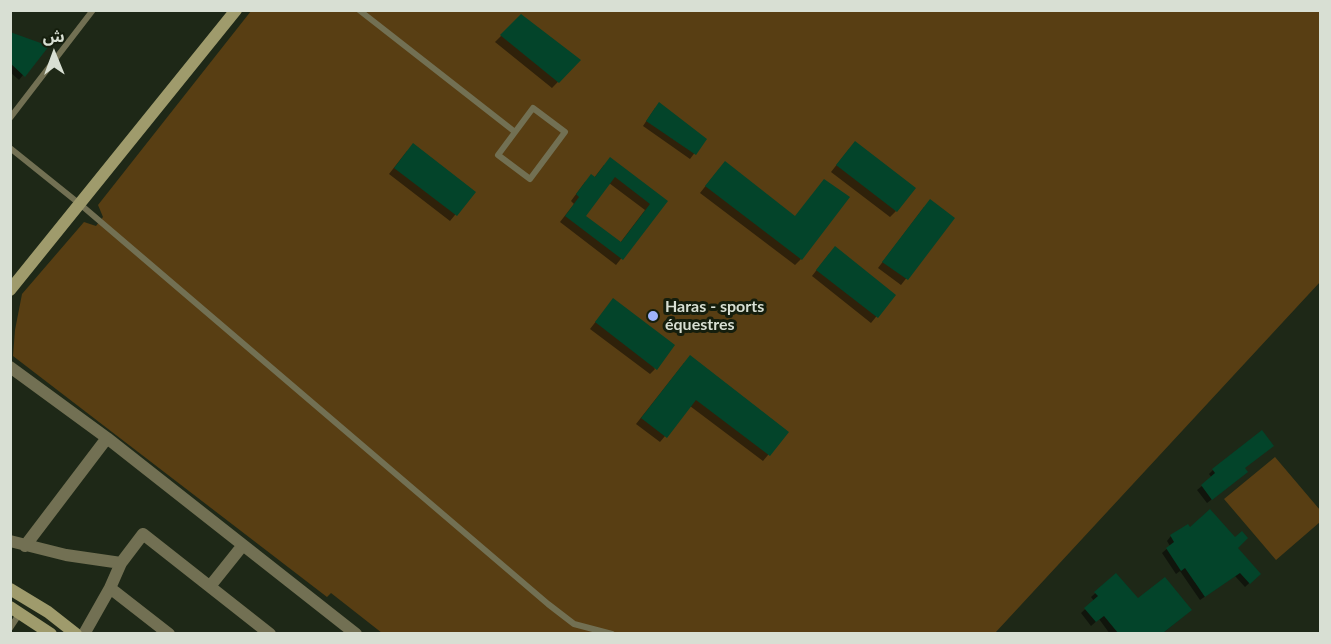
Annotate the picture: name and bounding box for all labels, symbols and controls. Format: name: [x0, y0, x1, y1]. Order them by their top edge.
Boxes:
north arrow: [24, 24, 84, 84]
text: ش: [43, 26, 65, 45]
place label: Haras - sports équestres: [665, 297, 764, 335]
marker: Haras - sports équestres: [646, 309, 660, 323]

